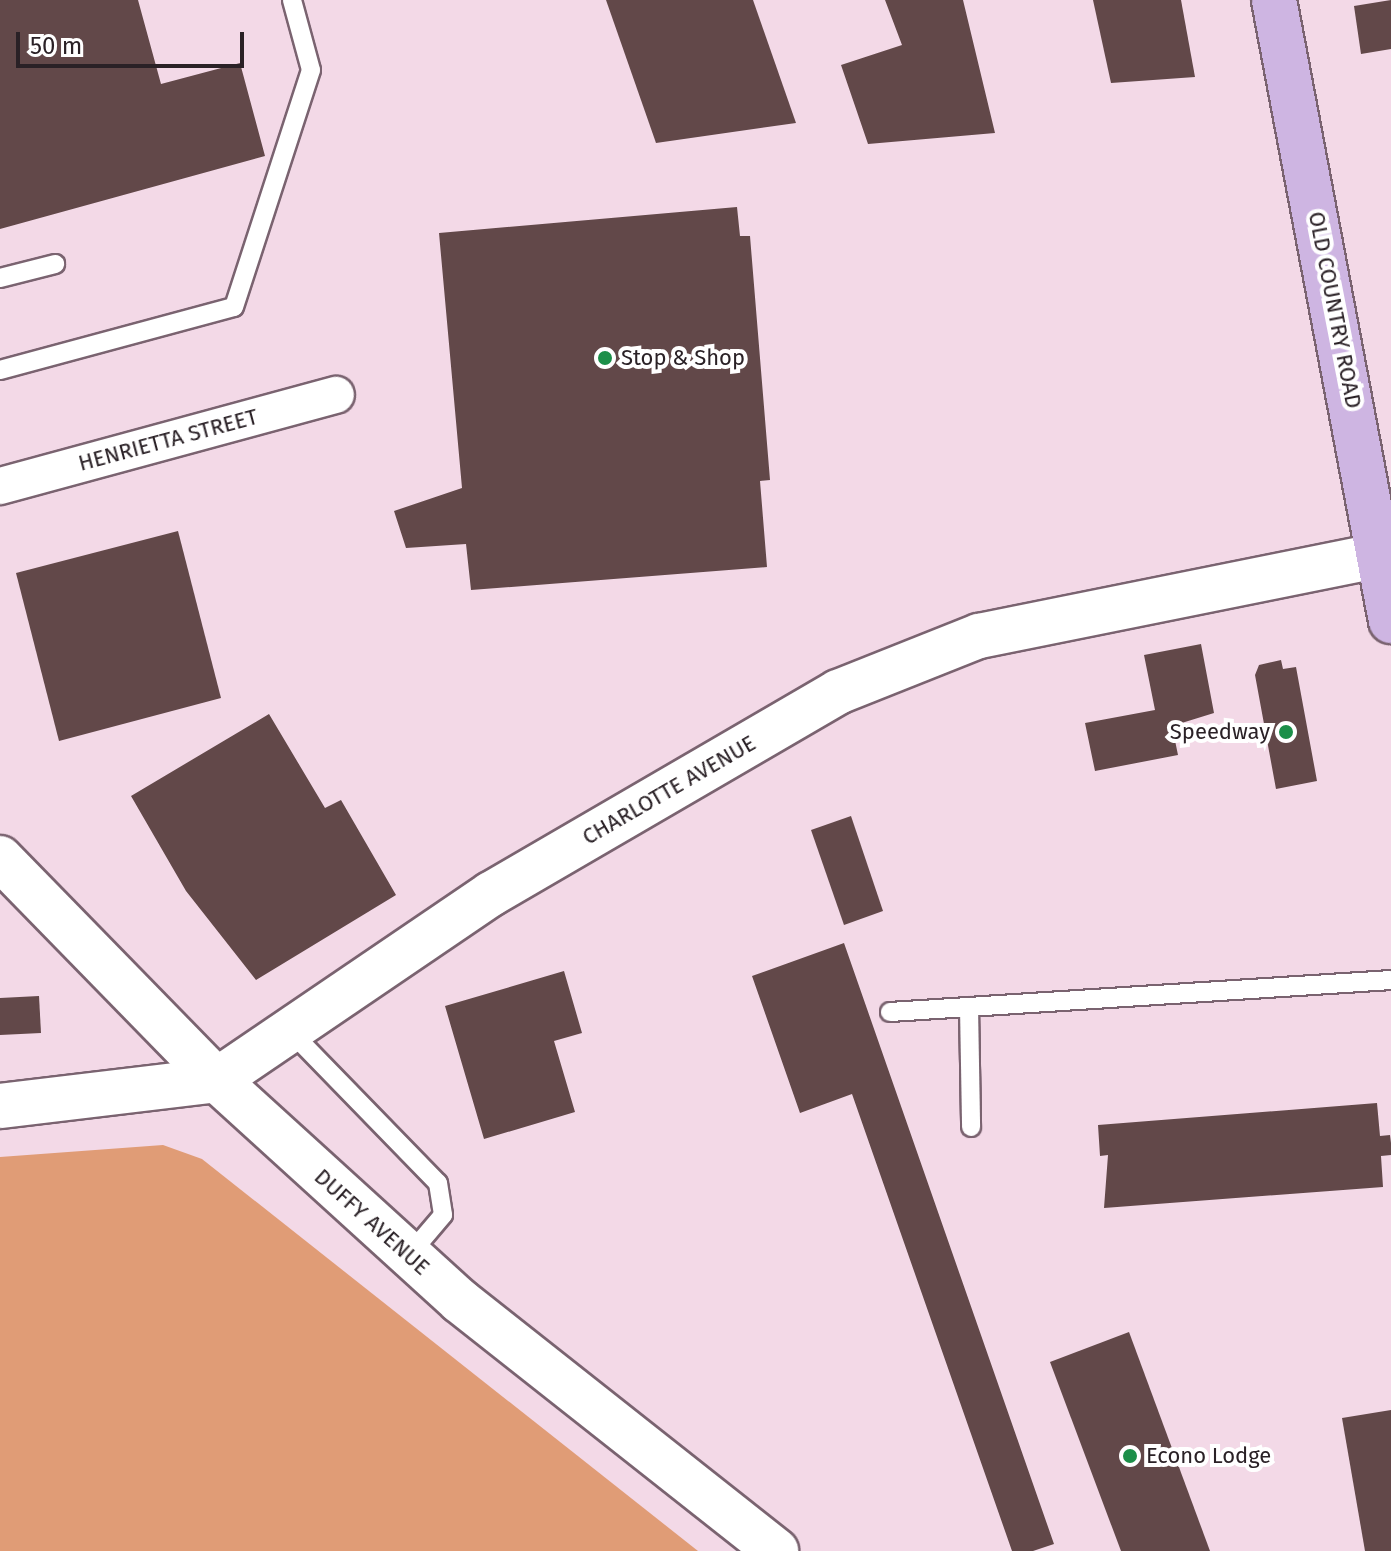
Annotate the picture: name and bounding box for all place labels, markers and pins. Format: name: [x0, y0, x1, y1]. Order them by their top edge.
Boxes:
place label: Stop & Shop: [621, 345, 745, 371]
marker: Stop & Shop: [596, 349, 614, 367]
place label: Speedway: [1170, 719, 1270, 745]
marker: Speedway: [1277, 723, 1295, 741]
place label: Econo Lodge: [1146, 1443, 1271, 1469]
marker: Econo Lodge: [1121, 1447, 1139, 1465]

